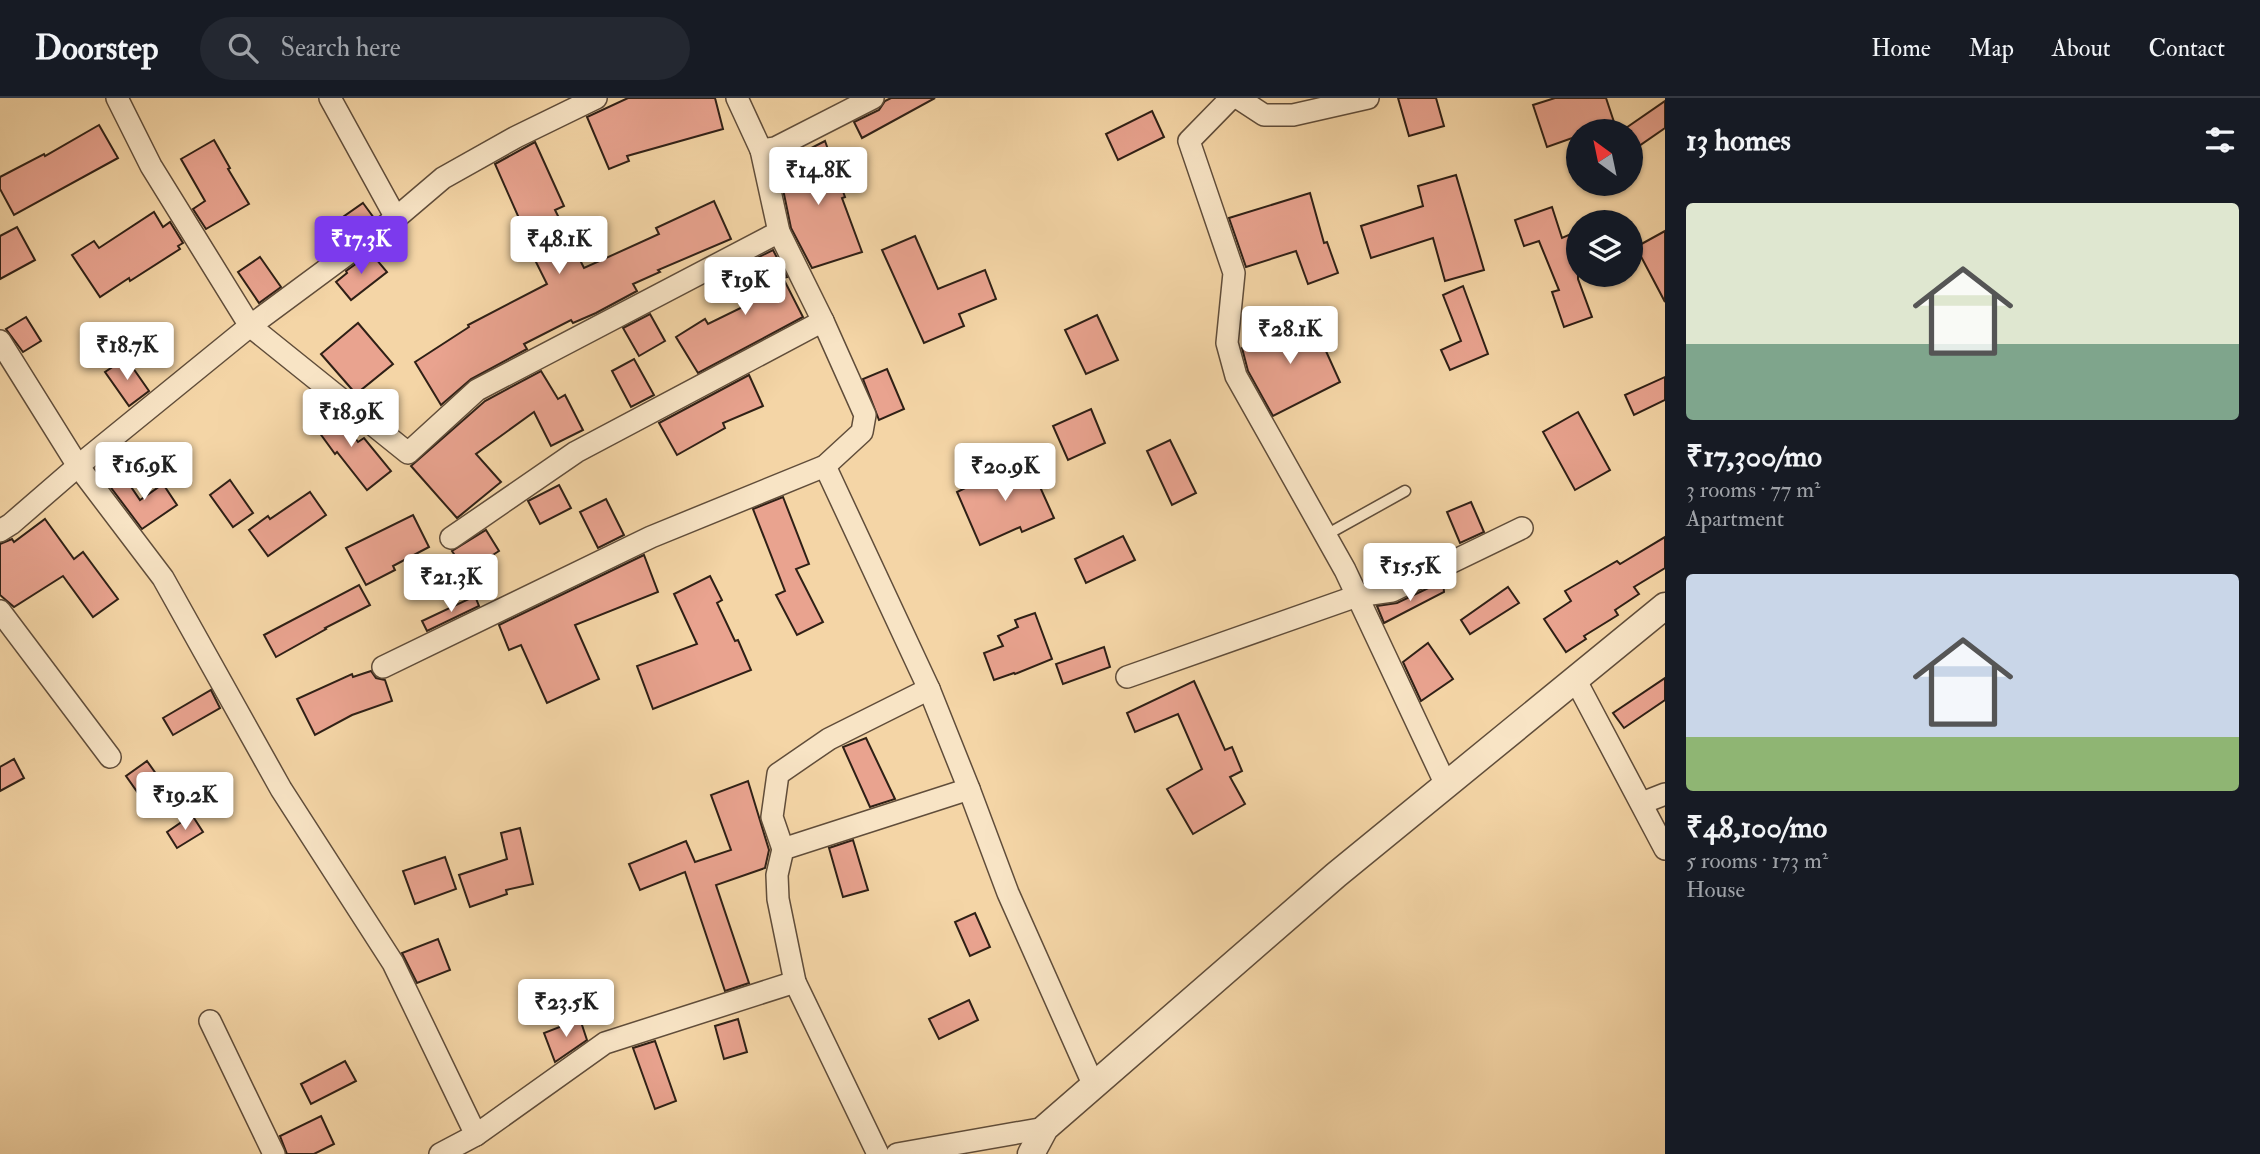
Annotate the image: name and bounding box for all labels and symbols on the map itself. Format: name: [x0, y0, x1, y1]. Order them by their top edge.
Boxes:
north arrow: [1566, 119, 1643, 196]
pin: ₹14.8K: [761, 148, 875, 207]
pin: ₹17.3K: [304, 216, 418, 276]
pin: ₹48.1K: [502, 216, 616, 276]
pin: ₹19K: [704, 258, 786, 317]
pin: ₹28.1K: [1233, 306, 1347, 366]
pin: ₹18.7K: [70, 322, 184, 382]
pin: ₹18.9K: [294, 390, 408, 449]
pin: ₹16.9K: [87, 442, 201, 502]
pin: ₹20.9K: [948, 444, 1062, 503]
pin: ₹15.5K: [1353, 544, 1467, 603]
pin: ₹21.3K: [394, 554, 508, 614]
pin: ₹19.2K: [128, 772, 242, 832]
pin: ₹23.5K: [509, 979, 623, 1039]

